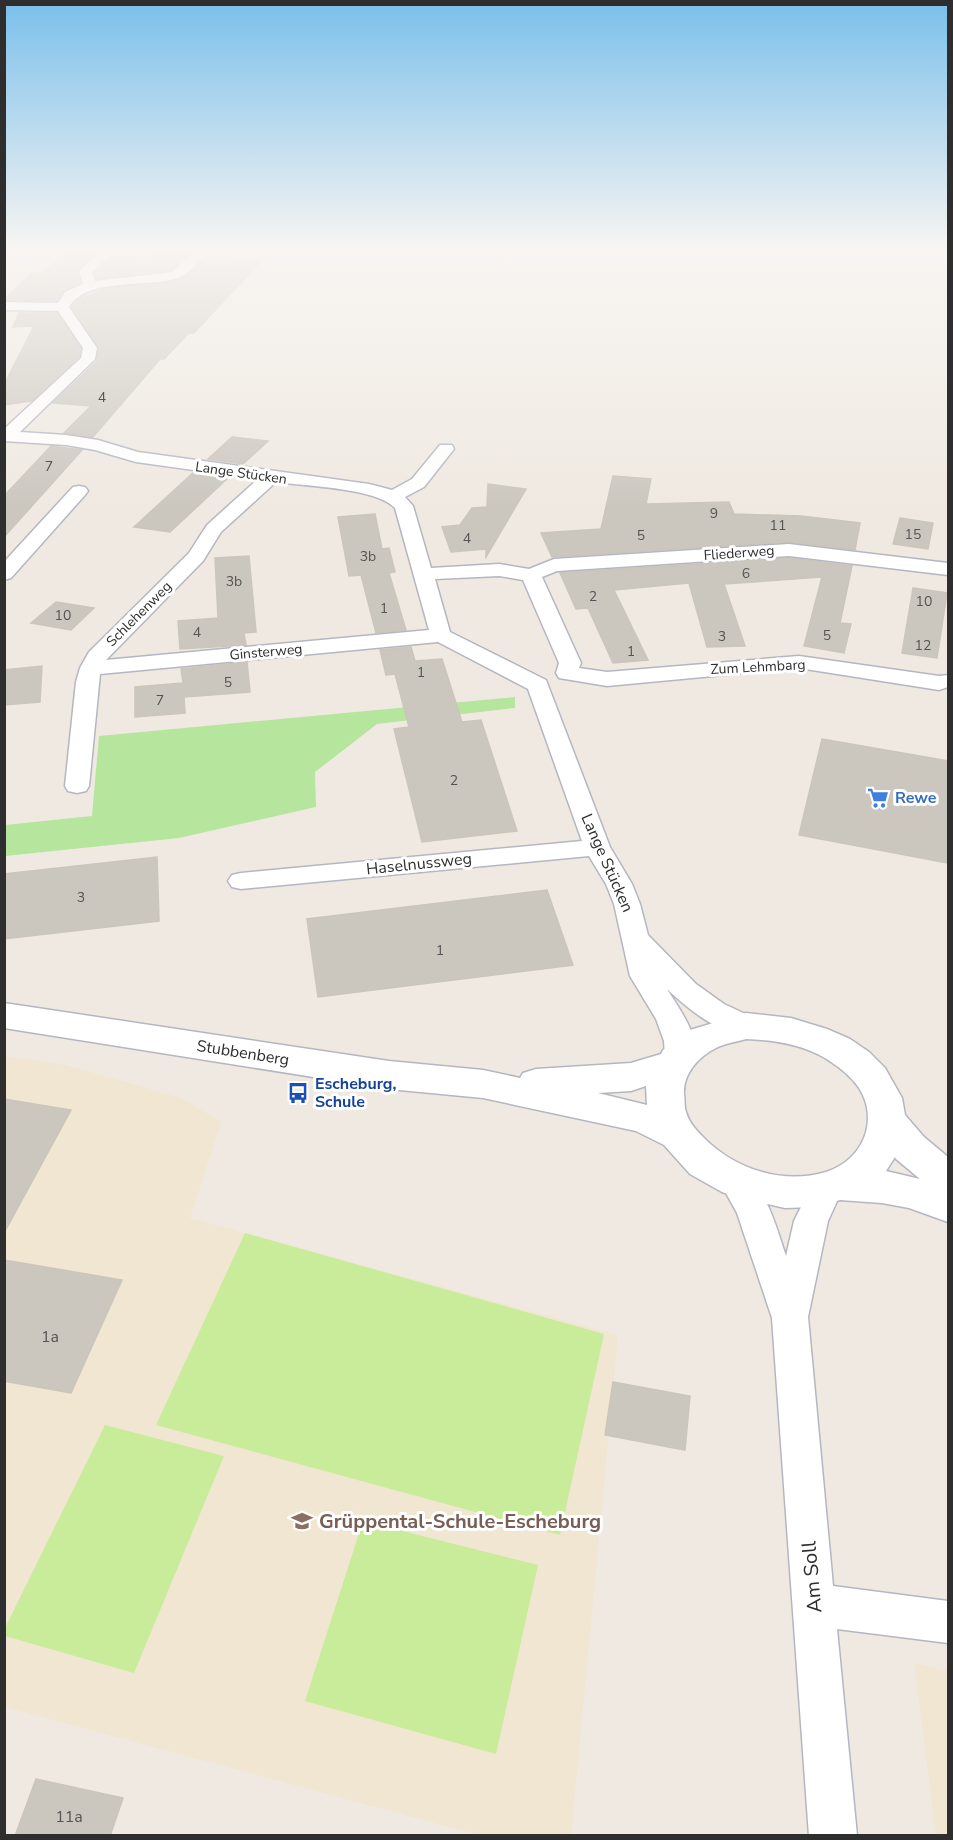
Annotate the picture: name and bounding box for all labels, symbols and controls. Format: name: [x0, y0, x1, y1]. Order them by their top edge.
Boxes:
house number: 4: [98, 388, 106, 407]
house number: 7: [45, 457, 53, 476]
street label: Lange Stücken: [194, 457, 288, 489]
house number: 9: [710, 504, 718, 523]
house number: 11: [770, 516, 786, 535]
house number: 15: [905, 525, 921, 544]
house number: 5: [637, 526, 645, 545]
house number: 4: [463, 529, 471, 548]
street label: Fliederweg: [703, 541, 775, 565]
house number: 3b: [360, 547, 376, 566]
house number: 6: [742, 564, 750, 583]
house number: 3b: [226, 572, 242, 591]
street label: Schlehenweg: [102, 577, 176, 651]
house number: 2: [589, 587, 597, 606]
house number: 10: [916, 592, 932, 611]
house number: 1: [380, 599, 388, 618]
house number: 10: [55, 606, 71, 625]
house number: 4: [193, 623, 201, 642]
house number: 5: [823, 626, 831, 645]
house number: 3: [718, 627, 726, 646]
house number: 12: [915, 636, 931, 655]
street label: Ginsterweg: [229, 639, 303, 665]
house number: 1: [627, 642, 635, 661]
street label: Zum Lehmbarg: [710, 655, 806, 679]
house number: 1: [417, 663, 425, 682]
house number: 5: [224, 673, 232, 692]
house number: 7: [156, 691, 164, 710]
house number: 2: [450, 771, 458, 790]
supermarket icon: Rewe: [866, 786, 890, 810]
place label: Rewe: [895, 787, 937, 809]
street label: Lange Stücken: [576, 810, 638, 916]
street label: Haselnussweg: [365, 848, 473, 880]
house number: 3: [77, 888, 85, 907]
house number: 1: [436, 941, 444, 960]
street label: Stubbenberg: [195, 1035, 291, 1071]
place label: Escheburg, Schule: [315, 1073, 397, 1113]
bus stop icon: Escheburg, Schule: [286, 1081, 310, 1105]
house number: 1a: [41, 1326, 59, 1348]
place label: Grüppental-Schule-Escheburg: [319, 1508, 601, 1535]
school or university icon: Grüppental-Schule-Escheburg: [290, 1509, 314, 1533]
street label: Am Soll: [795, 1540, 829, 1614]
house number: 11a: [55, 1806, 83, 1828]

